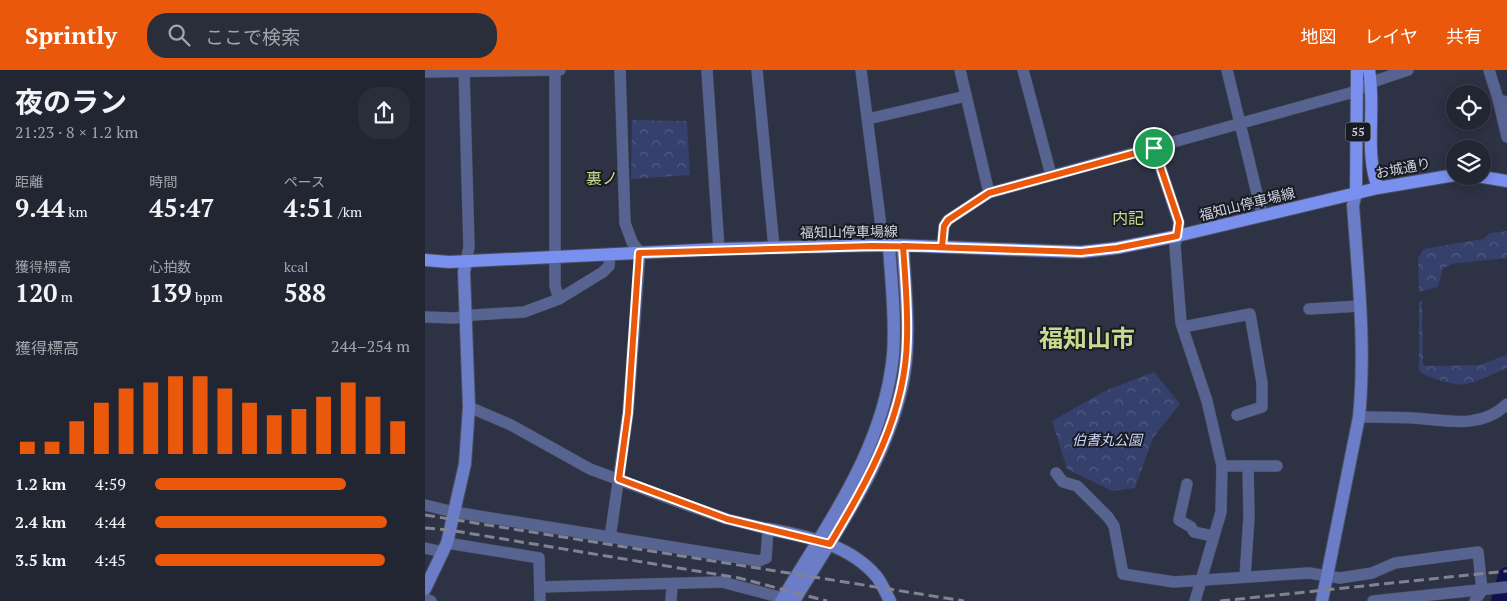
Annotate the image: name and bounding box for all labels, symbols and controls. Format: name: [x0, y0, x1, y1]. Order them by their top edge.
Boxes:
search box: [147, 13, 497, 58]
text: Sprintly: [25, 19, 117, 51]
icon: search: [165, 21, 193, 49]
text: ここで検索: [205, 24, 300, 49]
text: 地図: [1301, 24, 1337, 48]
text: レイヤ: [1365, 24, 1418, 48]
text: 共有: [1446, 24, 1482, 48]
text: 夜のラン: [15, 83, 127, 120]
map controls: [1446, 85, 1491, 185]
button: locate: [1446, 85, 1491, 130]
button: share: [358, 87, 410, 139]
text: 21:23 · 8 × 1.2 km: [15, 121, 138, 143]
road number: 55: [1345, 122, 1371, 142]
pin: [1133, 127, 1175, 169]
icon: arrive: [1140, 134, 1168, 162]
button: layers: [1446, 140, 1491, 185]
street label: お城通り: [1374, 153, 1432, 182]
district label: 裏ノ: [586, 167, 618, 189]
text: 距離: [15, 172, 43, 191]
text: 時間: [149, 172, 177, 191]
text: ペース: [284, 172, 325, 191]
street label: 福知山停車場線: [1197, 182, 1297, 225]
text: 9.44: [15, 191, 65, 224]
text: 45:47: [149, 191, 214, 224]
text: 4:51: [284, 191, 335, 224]
text: km: [65, 202, 88, 221]
text: /km: [335, 202, 362, 221]
district label: 内記: [1112, 207, 1144, 229]
street label: 福知山停車場線: [800, 221, 898, 242]
text: 獲得標高: [15, 257, 71, 276]
text: 心拍数: [149, 257, 191, 276]
text: kcal: [284, 257, 309, 276]
text: 120: [15, 276, 57, 309]
text: 139: [149, 276, 192, 309]
text: 588: [284, 276, 326, 309]
text: m: [57, 287, 73, 306]
text: bpm: [192, 287, 223, 306]
district label: 福知山市: [1039, 322, 1135, 354]
text: 244–254 m: [331, 335, 410, 357]
text: 獲得標高: [15, 337, 79, 359]
park label: 伯耆丸公園: [1072, 430, 1144, 449]
text: 1.2 km: [15, 473, 66, 495]
text: 4:59: [95, 473, 126, 495]
text: 2.4 km: [15, 511, 66, 533]
text: 4:44: [95, 511, 126, 533]
text: 3.5 km: [15, 549, 66, 571]
text: 4:45: [95, 549, 126, 571]

